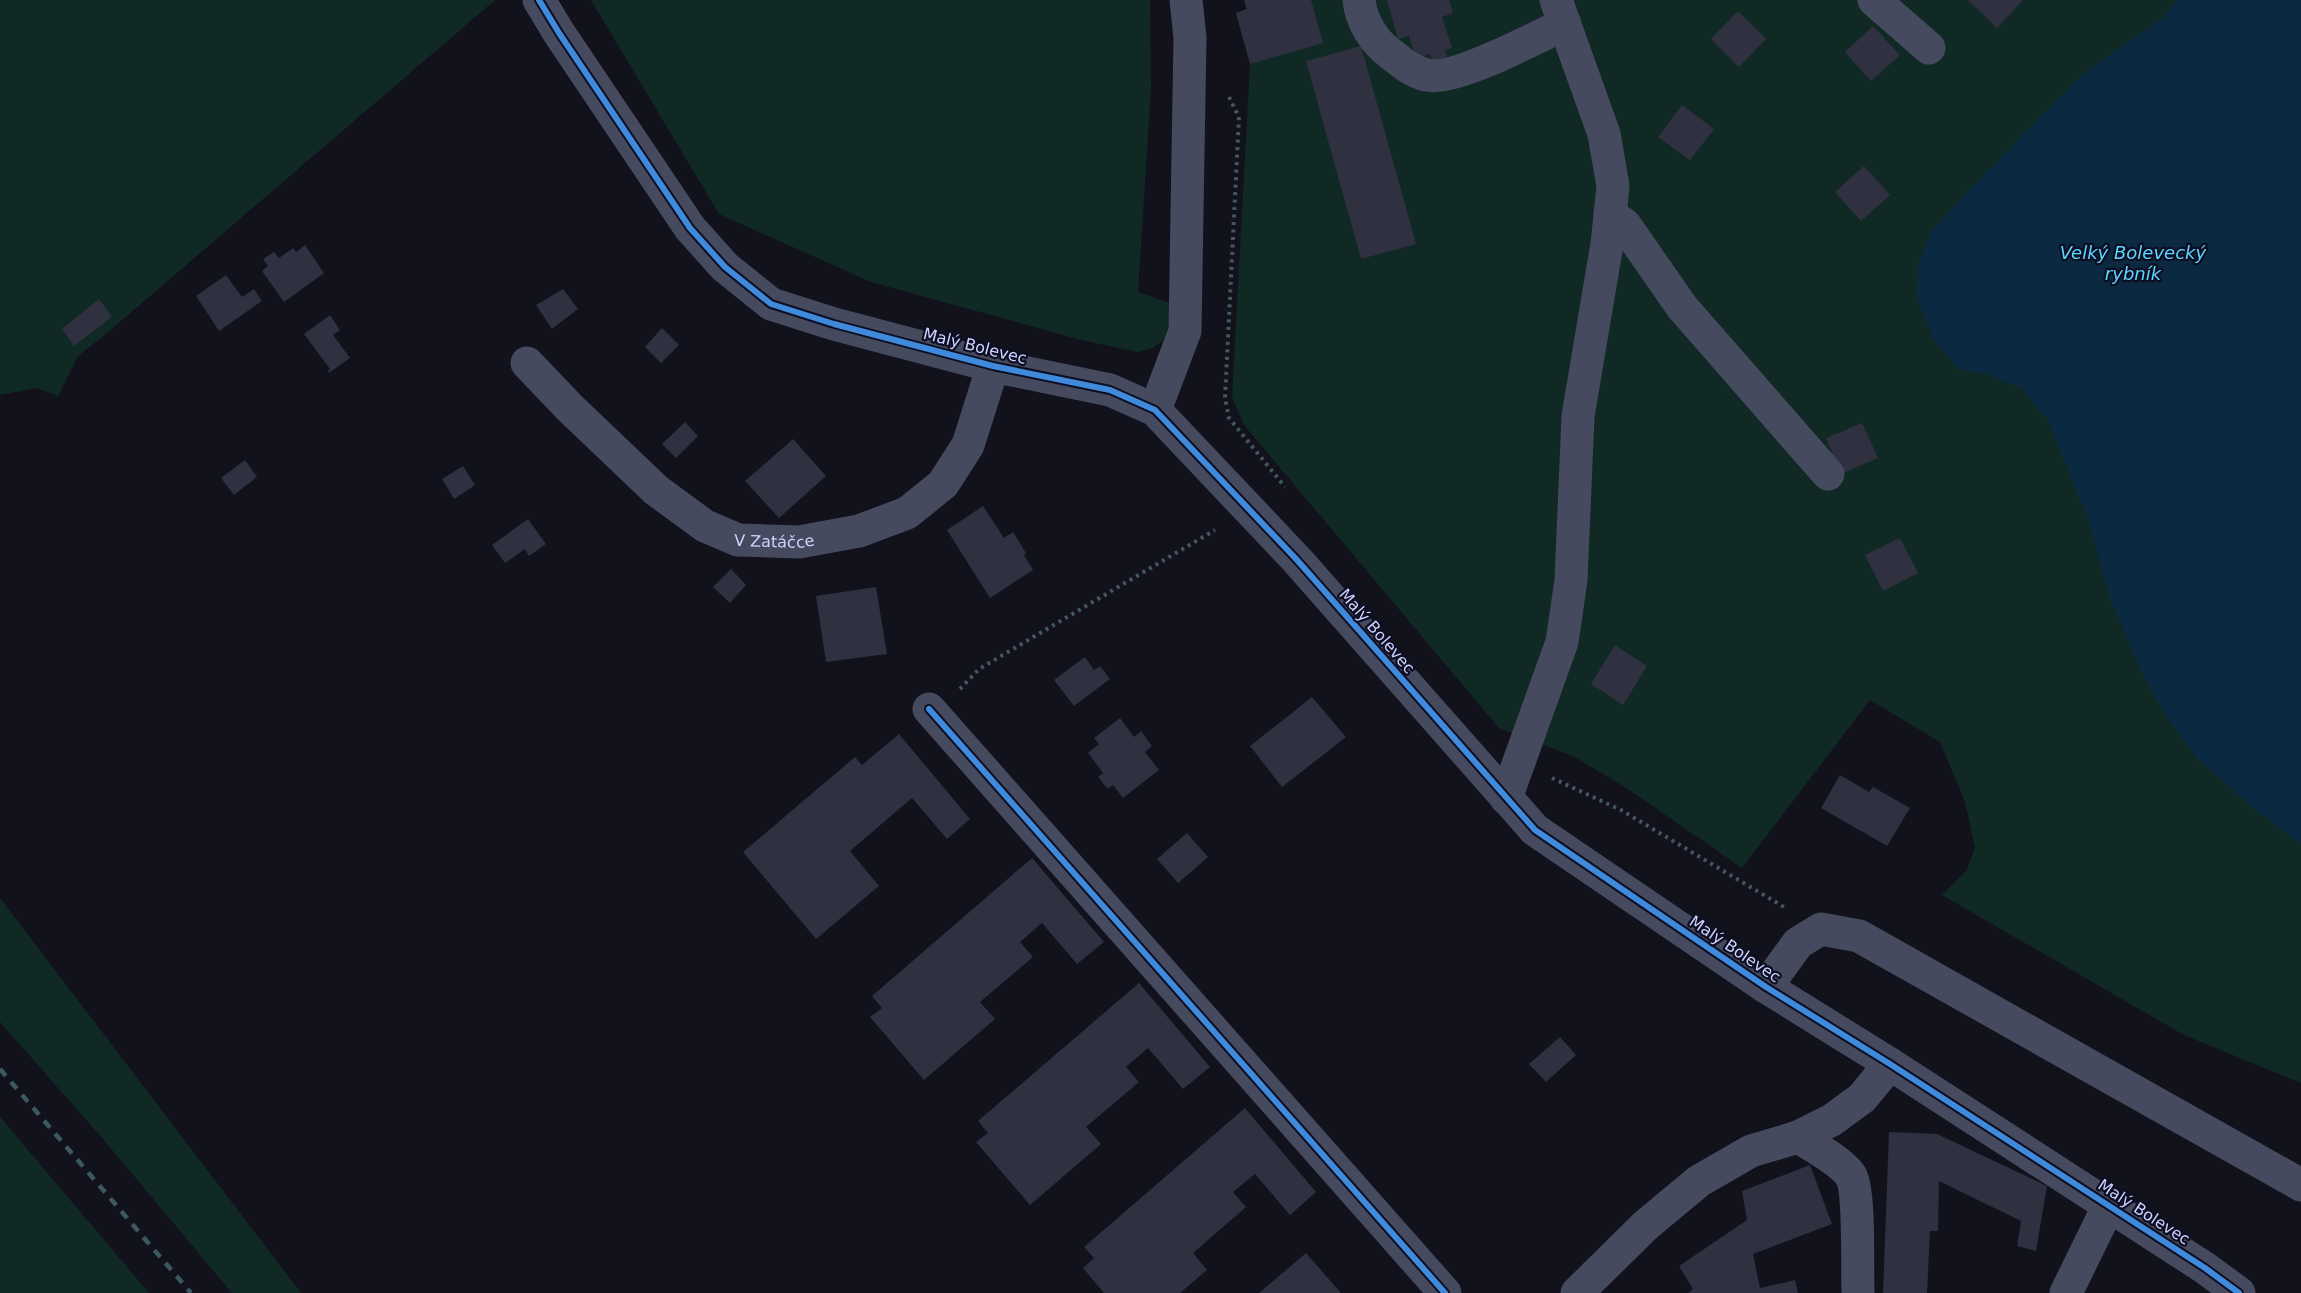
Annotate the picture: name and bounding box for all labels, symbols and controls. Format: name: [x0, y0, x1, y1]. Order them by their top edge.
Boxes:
water label: Velký Bolevecký rybník: [2060, 242, 2206, 284]
street label: Malý Bolevec: [921, 324, 1029, 368]
street label: V Zatáčce: [734, 530, 816, 552]
street label: Malý Bolevec: [1335, 585, 1419, 677]
street label: Malý Bolevec: [1686, 912, 1784, 986]
street label: Malý Bolevec: [2094, 1175, 2194, 1249]

